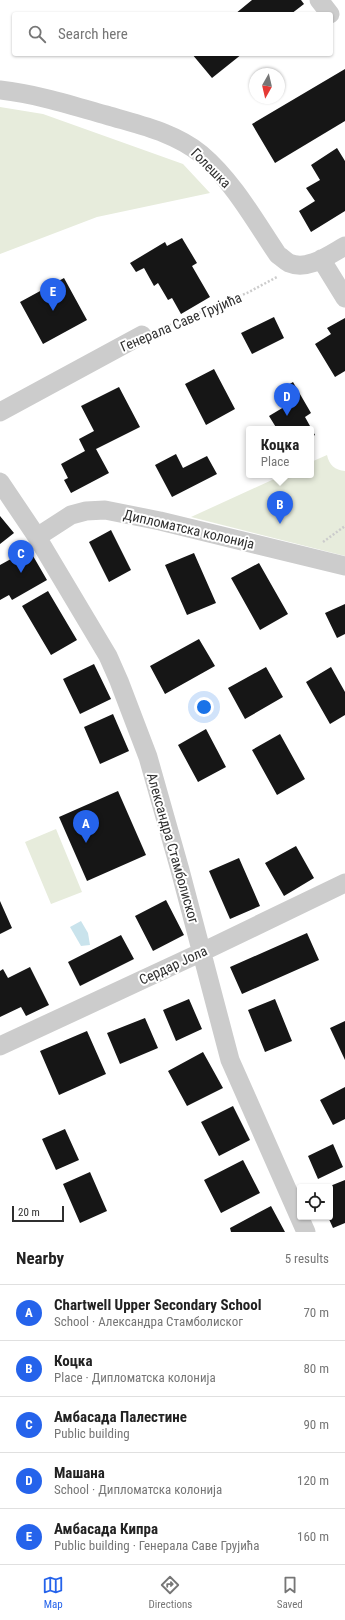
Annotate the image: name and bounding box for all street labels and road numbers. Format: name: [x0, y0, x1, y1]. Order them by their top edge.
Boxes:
street label: Голешка: [188, 145, 234, 191]
street label: Генерала Саве Грујића: [118, 289, 244, 355]
street label: Дипломатска колонија: [122, 506, 256, 552]
street label: Александра Стамболиског: [144, 771, 202, 925]
street label: Сердар Јола: [136, 942, 210, 988]

